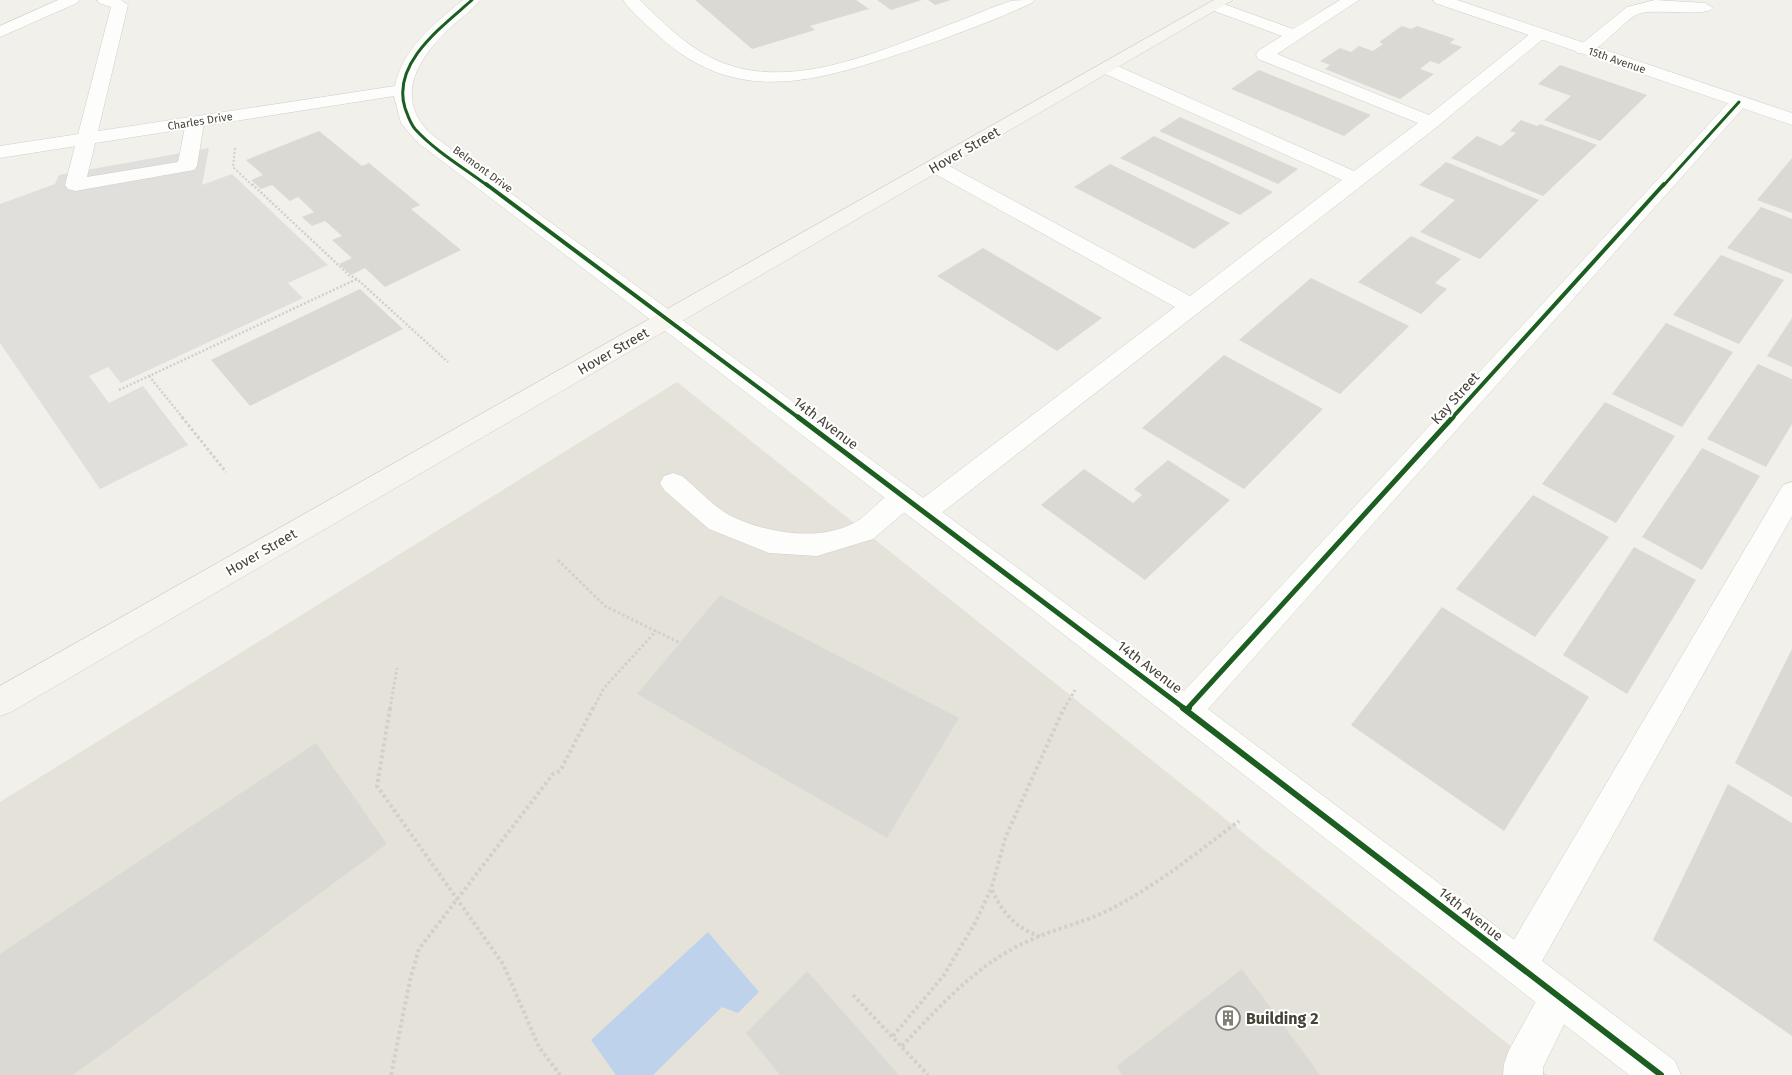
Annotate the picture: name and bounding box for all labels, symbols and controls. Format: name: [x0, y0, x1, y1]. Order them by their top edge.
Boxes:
street label: 15th Avenue: [1586, 45, 1647, 76]
street label: Charles Drive: [167, 110, 234, 133]
street label: Hover Street: [926, 123, 1004, 178]
street label: Belmont Drive: [450, 143, 515, 195]
street label: Hover Street: [575, 324, 653, 379]
street label: Kay Street: [1428, 368, 1484, 428]
street label: 14th Avenue: [790, 393, 862, 453]
street label: Hover Street: [223, 525, 301, 580]
street label: 14th Avenue: [1114, 637, 1186, 697]
street label: 14th Avenue: [1435, 884, 1506, 945]
building icon: Building 2: [1215, 1005, 1241, 1031]
place label: Building 2: [1246, 1009, 1318, 1028]

